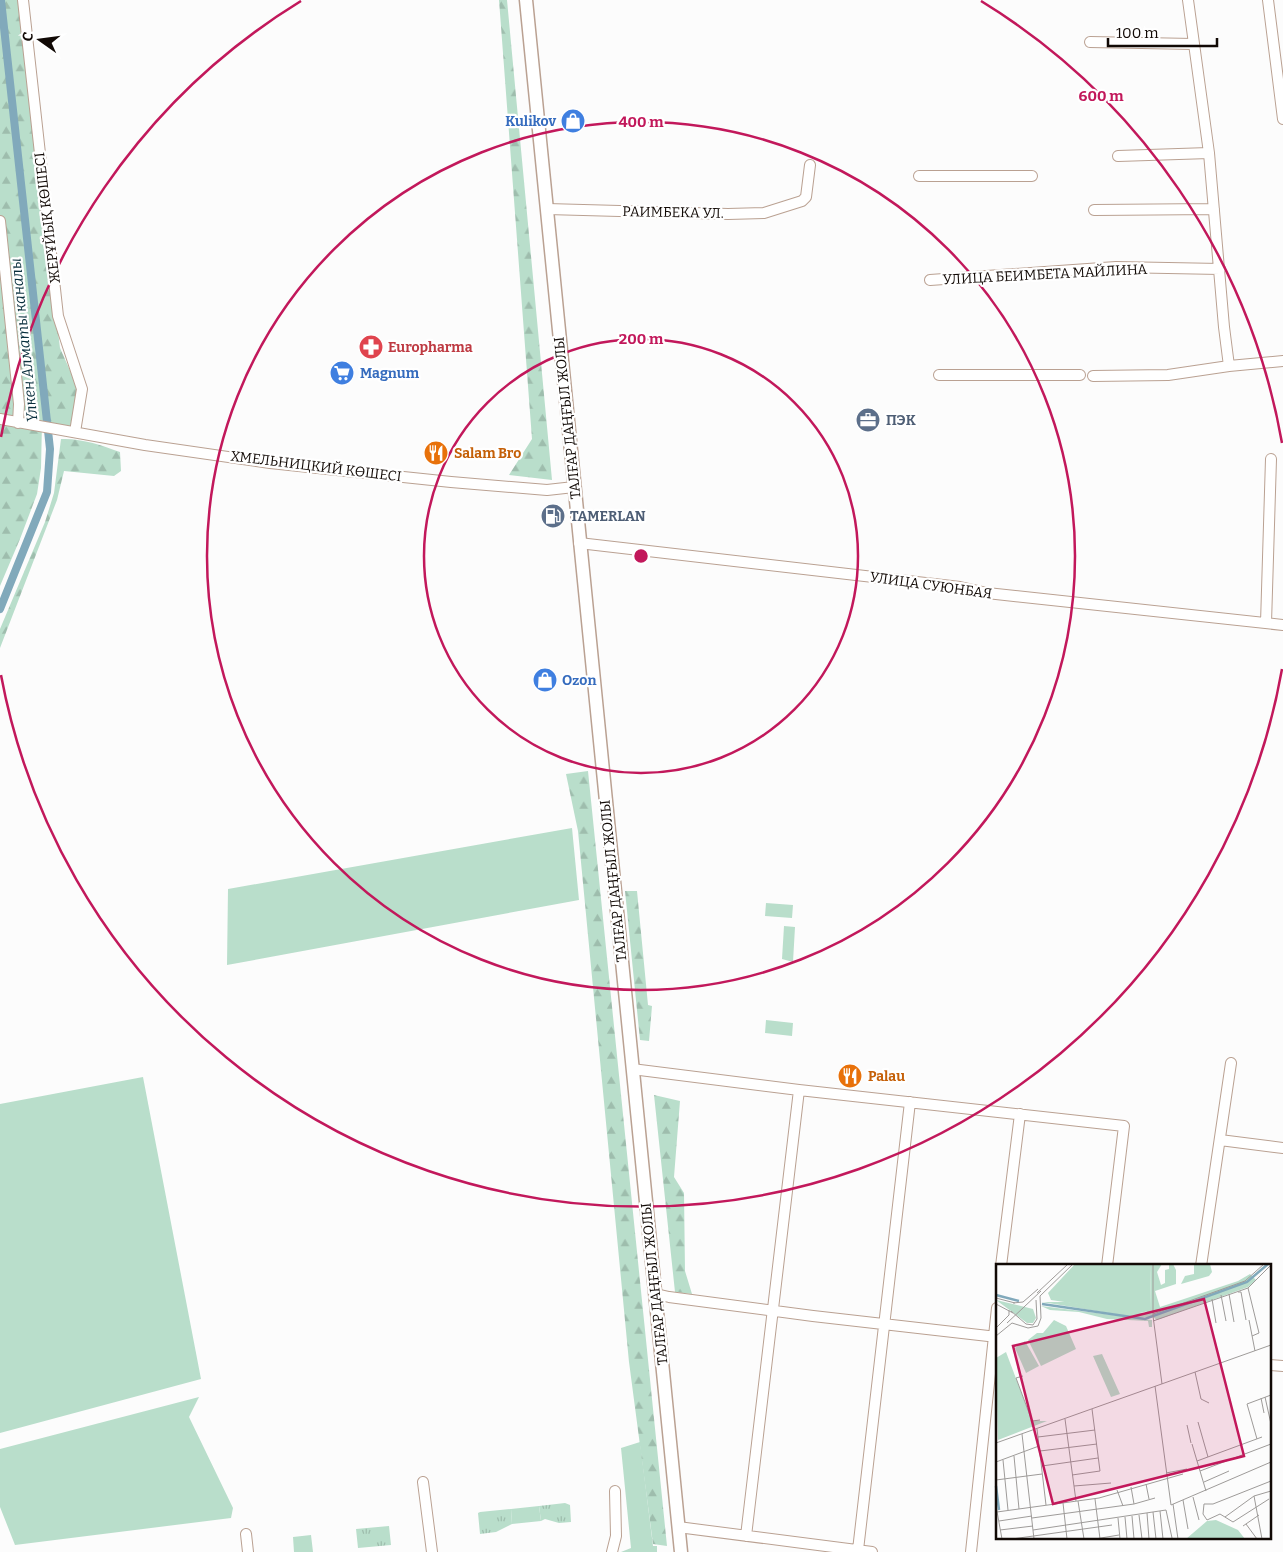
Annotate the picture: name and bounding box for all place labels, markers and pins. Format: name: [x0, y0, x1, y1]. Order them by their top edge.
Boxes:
shop icon: Kulikov: [560, 108, 586, 134]
place label: Kulikov: [505, 113, 556, 130]
pharmacy icon: Europharma: [358, 334, 384, 360]
place label: Europharma: [388, 339, 473, 356]
supermarket icon: Magnum: [329, 360, 355, 386]
place label: Magnum: [360, 365, 420, 382]
office icon: ПЭК: [855, 407, 881, 433]
place label: ПЭК: [886, 412, 916, 429]
restaurant icon: Salam Bro: [423, 440, 449, 466]
place label: Salam Bro: [454, 445, 521, 462]
fuel station icon: TAMERLAN: [540, 503, 566, 529]
place label: TAMERLAN: [570, 508, 646, 525]
centre of rings: [632, 547, 650, 565]
shop icon: Ozon: [532, 667, 558, 693]
place label: Ozon: [562, 672, 596, 689]
restaurant icon: Palau: [837, 1063, 863, 1089]
place label: Palau: [868, 1068, 905, 1085]

